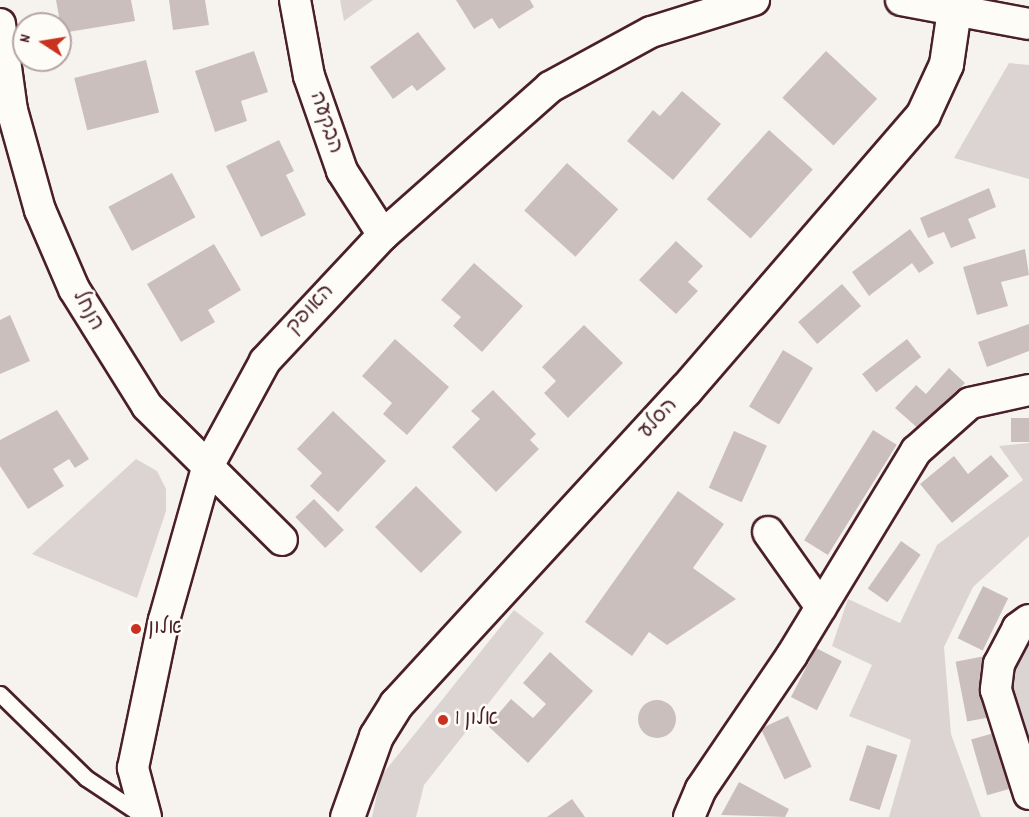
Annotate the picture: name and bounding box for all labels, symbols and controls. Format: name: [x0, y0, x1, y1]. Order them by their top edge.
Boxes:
north arrow: [12, 12, 72, 72]
text: N: [14, 32, 38, 45]
street label: הבקעה: [303, 88, 347, 158]
street label: האופק: [282, 280, 340, 340]
street label: הנחל: [66, 286, 108, 336]
street label: הסלע: [634, 394, 684, 444]
place label: אלון: [148, 616, 182, 642]
marker: אלון: [129, 622, 143, 636]
place label: אלון 1: [455, 707, 498, 733]
marker: אלון 1: [436, 713, 450, 727]

